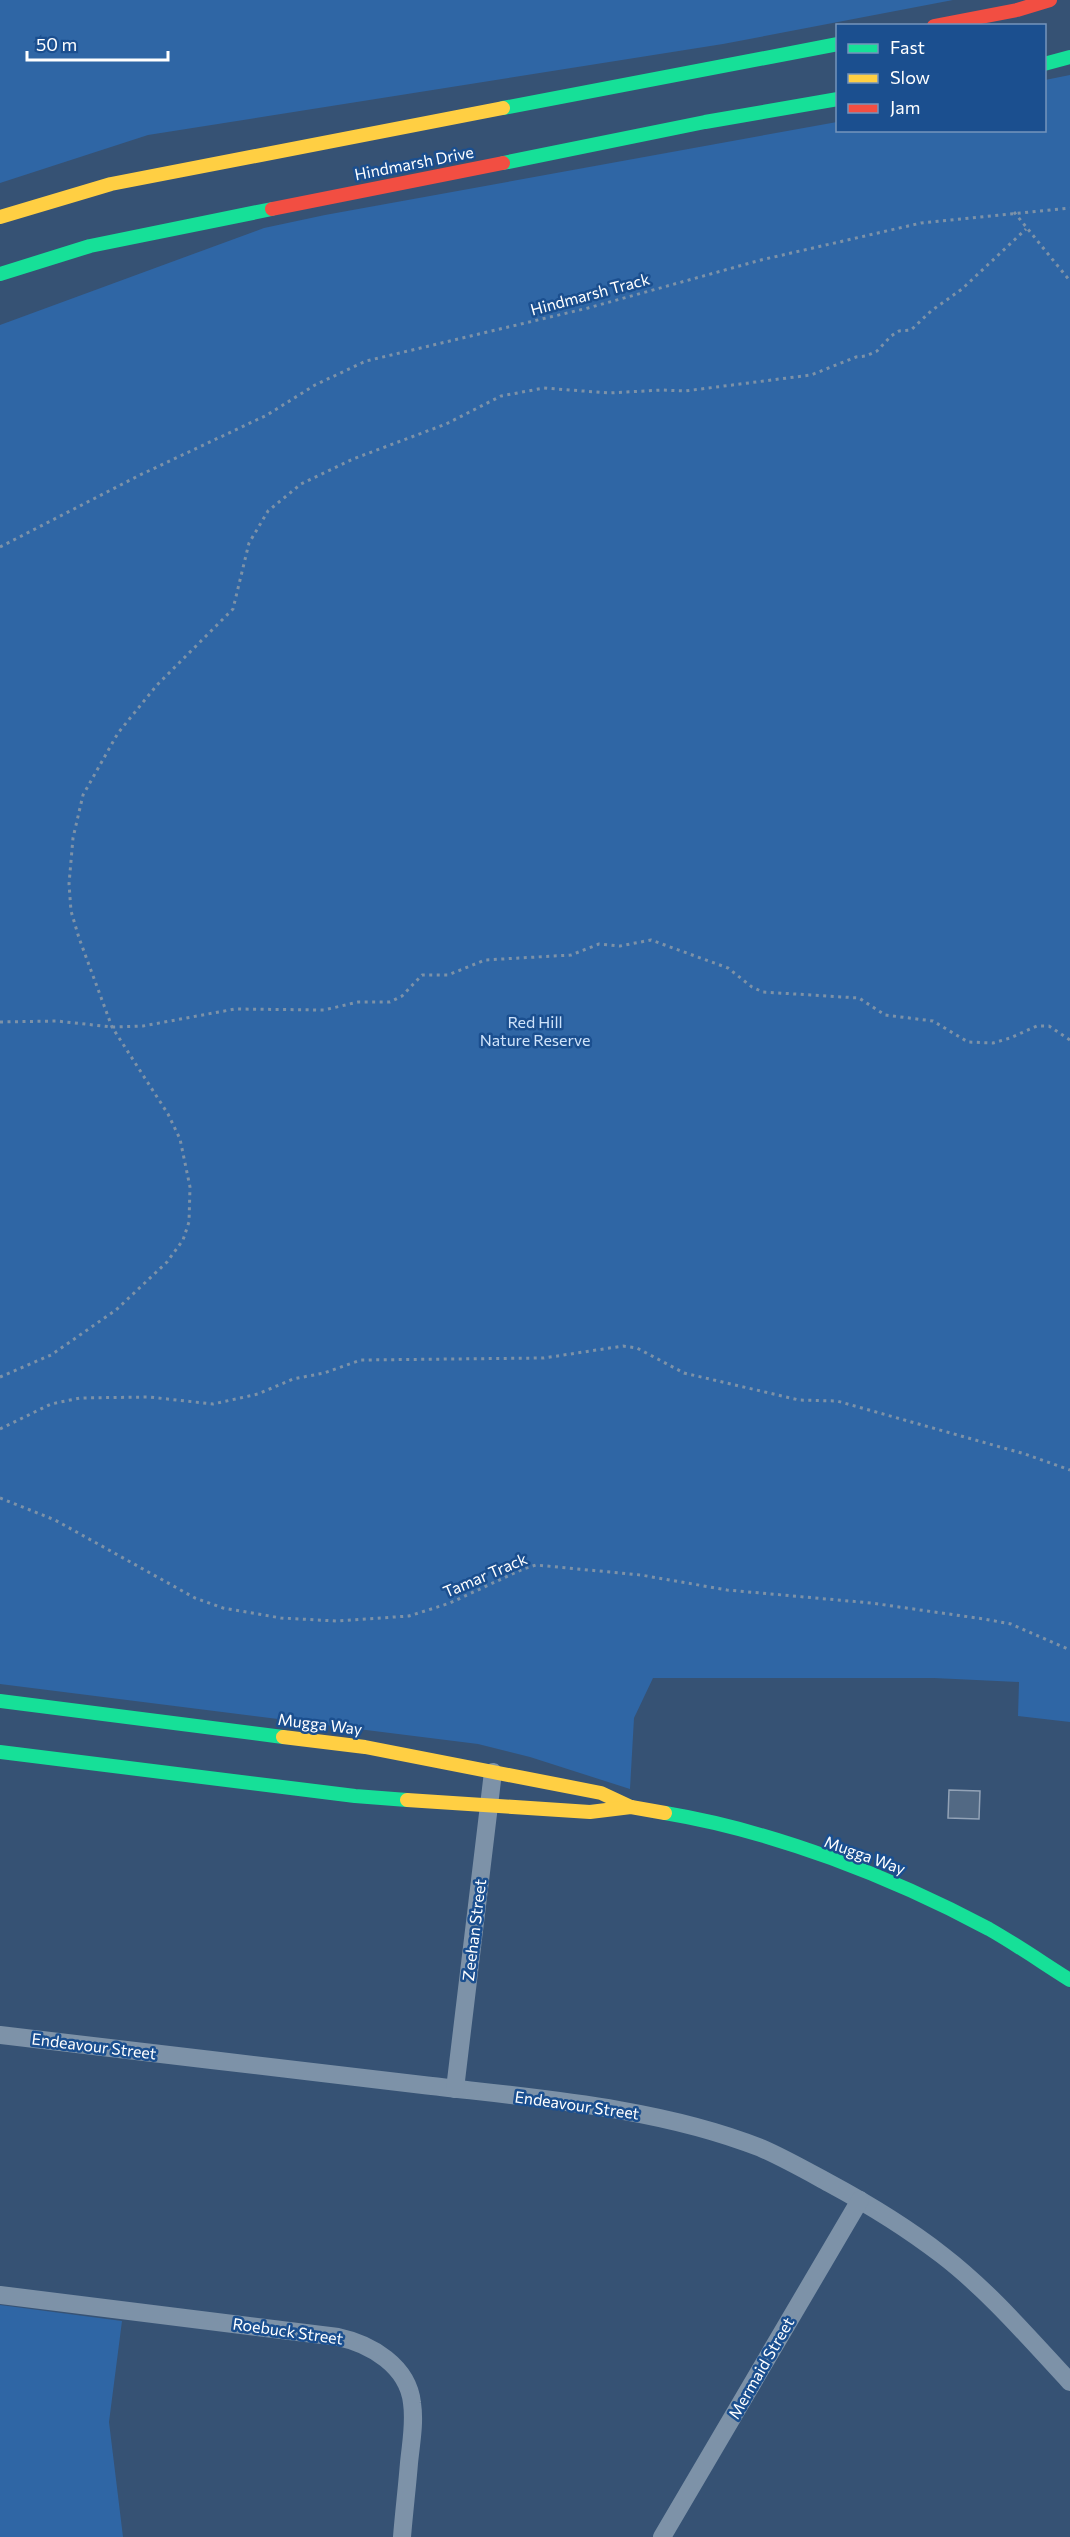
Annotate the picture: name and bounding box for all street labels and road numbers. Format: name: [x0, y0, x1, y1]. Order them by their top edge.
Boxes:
street label: Hindmarsh Drive: [353, 142, 475, 183]
street label: Hindmarsh Track: [528, 268, 652, 319]
street label: Tamar Track: [440, 1548, 530, 1601]
street label: Mugga Way: [277, 1709, 363, 1738]
street label: Mugga Way: [822, 1831, 908, 1878]
street label: Zeehan Street: [458, 1877, 489, 1982]
street label: Endeavour Street: [31, 2028, 158, 2063]
street label: Endeavour Street: [514, 2086, 641, 2123]
street label: Roebuck Street: [232, 2313, 345, 2348]
street label: Mermaid Street: [724, 2313, 798, 2422]

